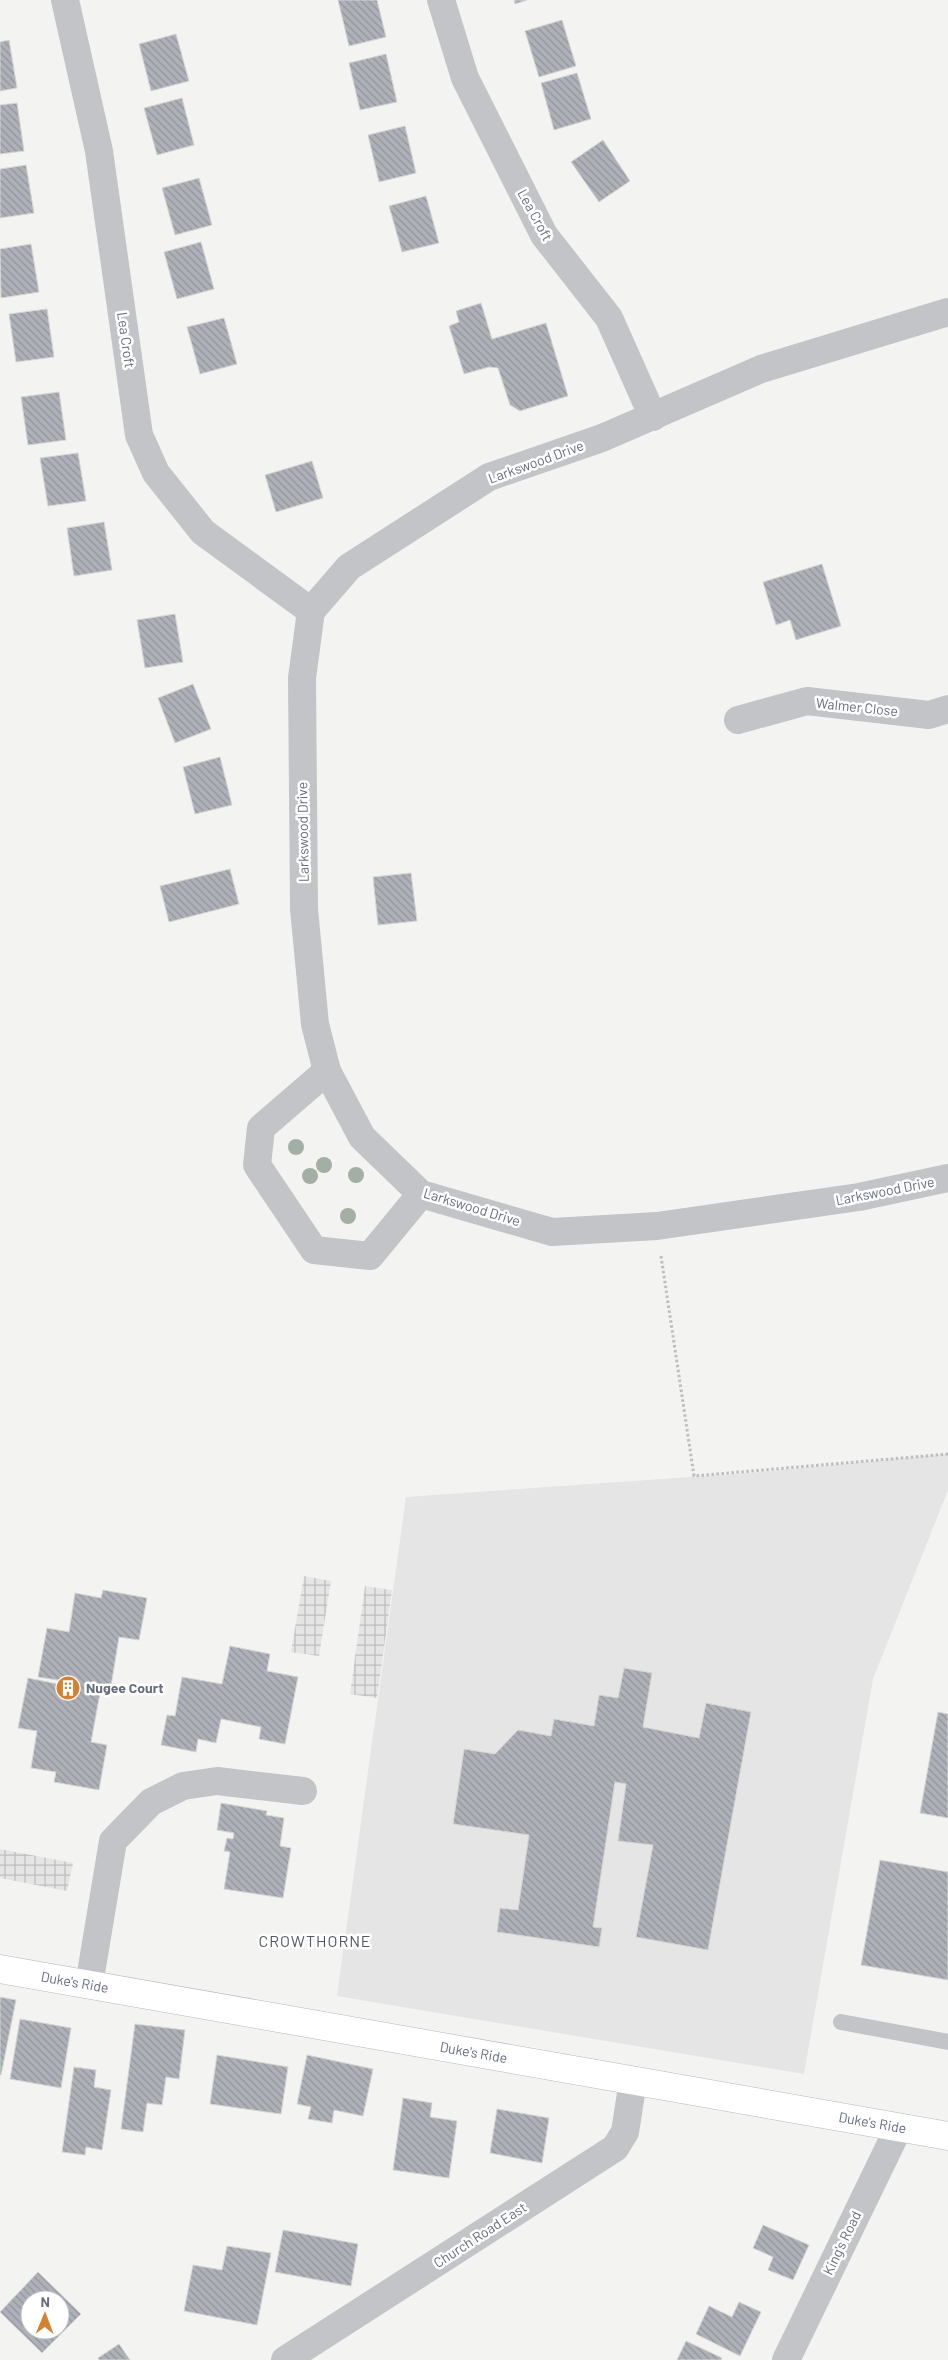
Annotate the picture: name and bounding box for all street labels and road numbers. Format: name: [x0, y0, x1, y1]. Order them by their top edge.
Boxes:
street label: Lea Croft: [514, 186, 557, 244]
street label: Lea Croft: [114, 311, 139, 369]
street label: Larkswood Drive: [486, 436, 586, 487]
street label: Walmer Close: [815, 694, 899, 719]
street label: Larkswood Drive: [293, 782, 312, 882]
street label: Larkswood Drive: [834, 1173, 936, 1208]
street label: Larkswood Drive: [422, 1184, 523, 1229]
street label: Duke's Ride: [40, 1967, 110, 1996]
street label: Duke's Ride: [439, 2038, 509, 2066]
street label: Duke's Ride: [838, 2108, 908, 2137]
street label: Church Road East: [430, 2198, 529, 2271]
street label: King's Road: [819, 2208, 864, 2277]

